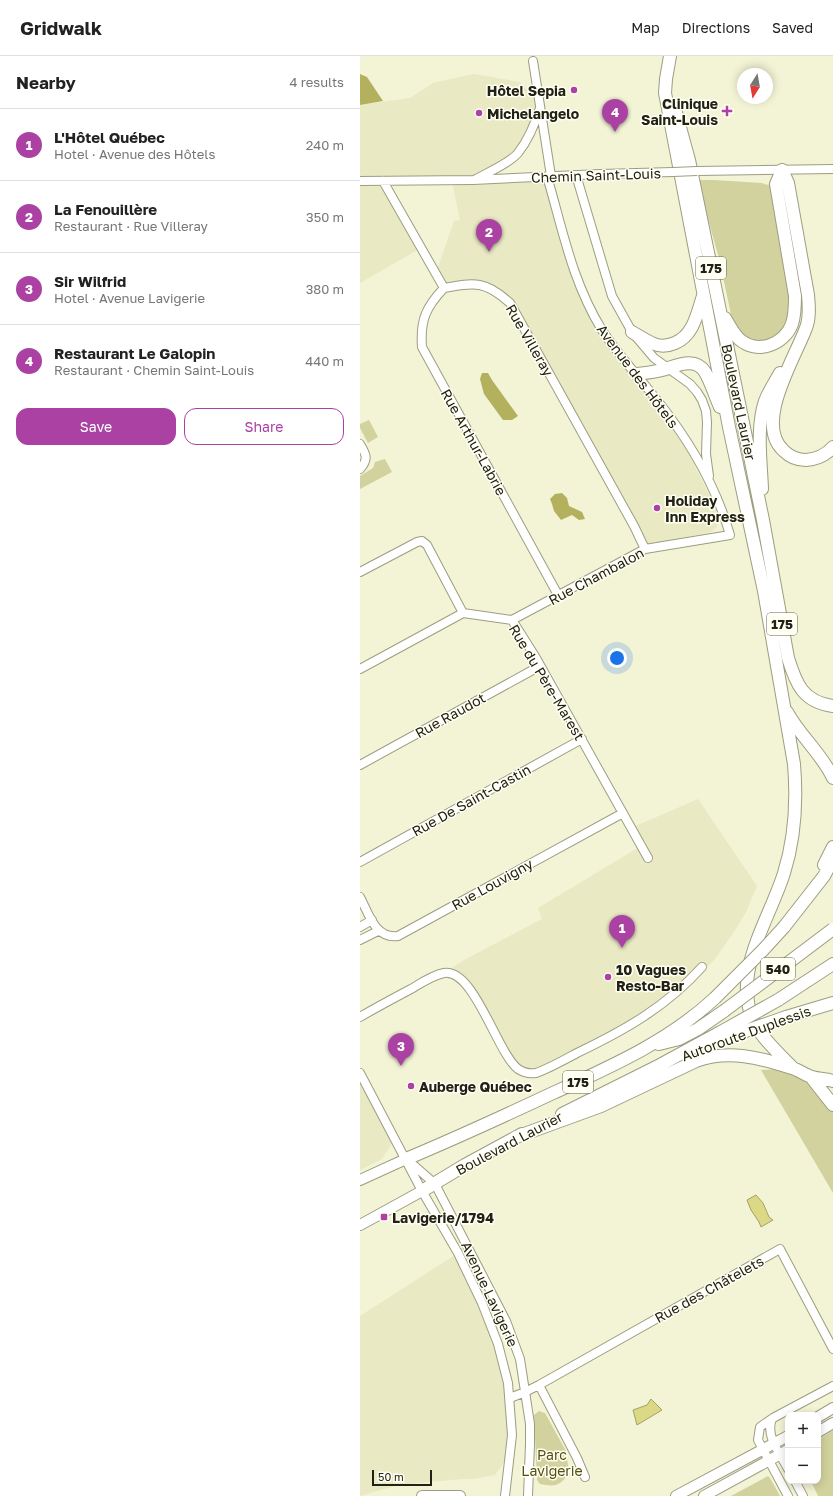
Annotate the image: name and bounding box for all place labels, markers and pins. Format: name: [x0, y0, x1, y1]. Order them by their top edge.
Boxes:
place label: Hôtel Sepia: [487, 82, 566, 99]
marker: Hôtel Sepia: [569, 85, 579, 95]
place label: Clinique Saint-Louis: [641, 95, 718, 128]
pin: 4: [602, 99, 628, 132]
place label: Michelangelo: [487, 105, 579, 122]
marker: Clinique Saint-Louis: [721, 105, 733, 117]
marker: Michelangelo: [474, 108, 484, 118]
pin: 2: [476, 219, 502, 252]
place label: Holiday Inn Express: [665, 492, 745, 525]
marker: Holiday Inn Express: [652, 503, 662, 513]
pin: 1: [609, 915, 635, 948]
place label: 10 Vagues Resto-Bar: [616, 961, 686, 994]
marker: 10 Vagues Resto-Bar: [603, 972, 613, 982]
pin: 3: [388, 1033, 414, 1066]
place label: Auberge Québec: [419, 1078, 532, 1095]
marker: Auberge Québec: [406, 1081, 416, 1091]
place label: Lavigerie/1794: [392, 1209, 494, 1226]
marker: Lavigerie/1794: [379, 1212, 389, 1222]

